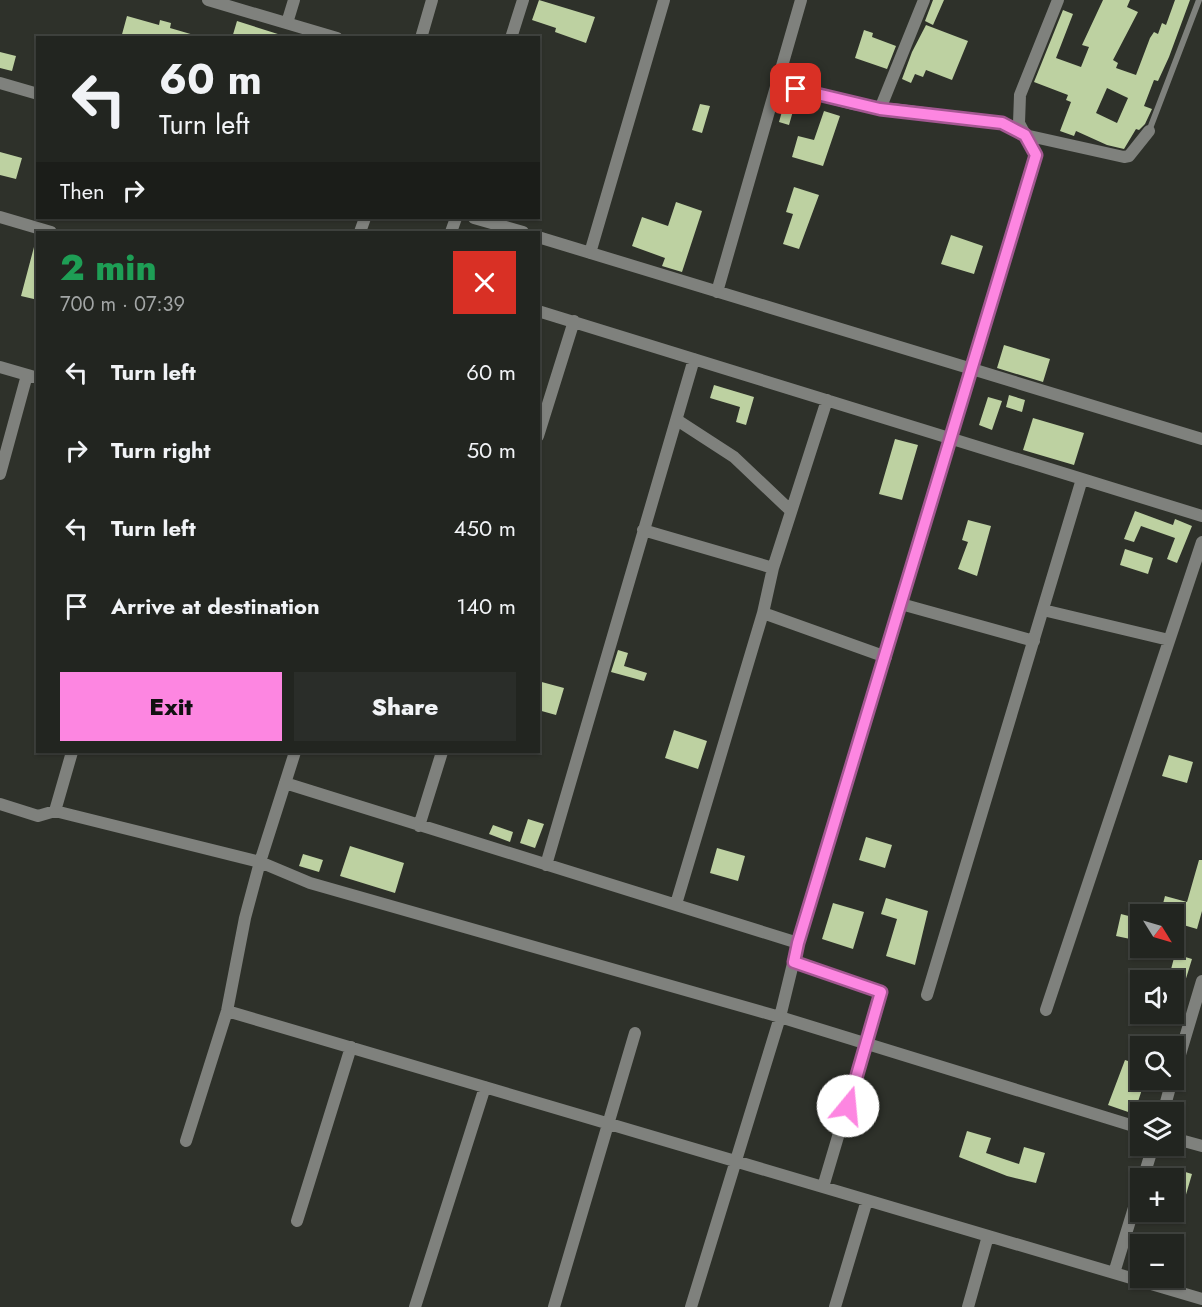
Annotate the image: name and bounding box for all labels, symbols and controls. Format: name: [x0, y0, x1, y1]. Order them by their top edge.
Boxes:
text: 60 m: [159, 49, 262, 110]
icon: left: [60, 60, 138, 138]
pin: [770, 63, 821, 114]
icon: arrive: [779, 72, 812, 105]
text: Turn left: [159, 105, 249, 144]
icon: right: [117, 174, 150, 207]
text: Then: [60, 175, 105, 207]
text: 2 min: [60, 241, 157, 293]
button: close: [453, 251, 516, 314]
text: 700 m · 07:39: [60, 290, 185, 319]
icon: left: [60, 356, 93, 389]
text: Turn left: [111, 356, 196, 388]
text: 60 m: [466, 356, 516, 388]
icon: right: [60, 434, 93, 467]
text: Turn right: [111, 434, 211, 466]
text: 50 m: [467, 434, 516, 466]
icon: left: [60, 512, 93, 545]
text: Turn left: [111, 512, 196, 544]
text: 450 m: [454, 512, 516, 544]
icon: arrive: [60, 590, 93, 623]
text: Arrive at destination: [111, 590, 320, 622]
text: 140 m: [456, 590, 516, 622]
button: Exit: [60, 672, 282, 741]
button: Share: [294, 672, 516, 741]
north arrow: [1130, 904, 1184, 958]
map controls: [1130, 904, 1184, 1288]
button: sound: [1130, 970, 1184, 1024]
button: search: [1130, 1036, 1184, 1090]
position arrow: [816, 1074, 880, 1138]
button: layers: [1130, 1102, 1184, 1156]
button: +: [1130, 1168, 1184, 1222]
button: −: [1130, 1234, 1184, 1288]

